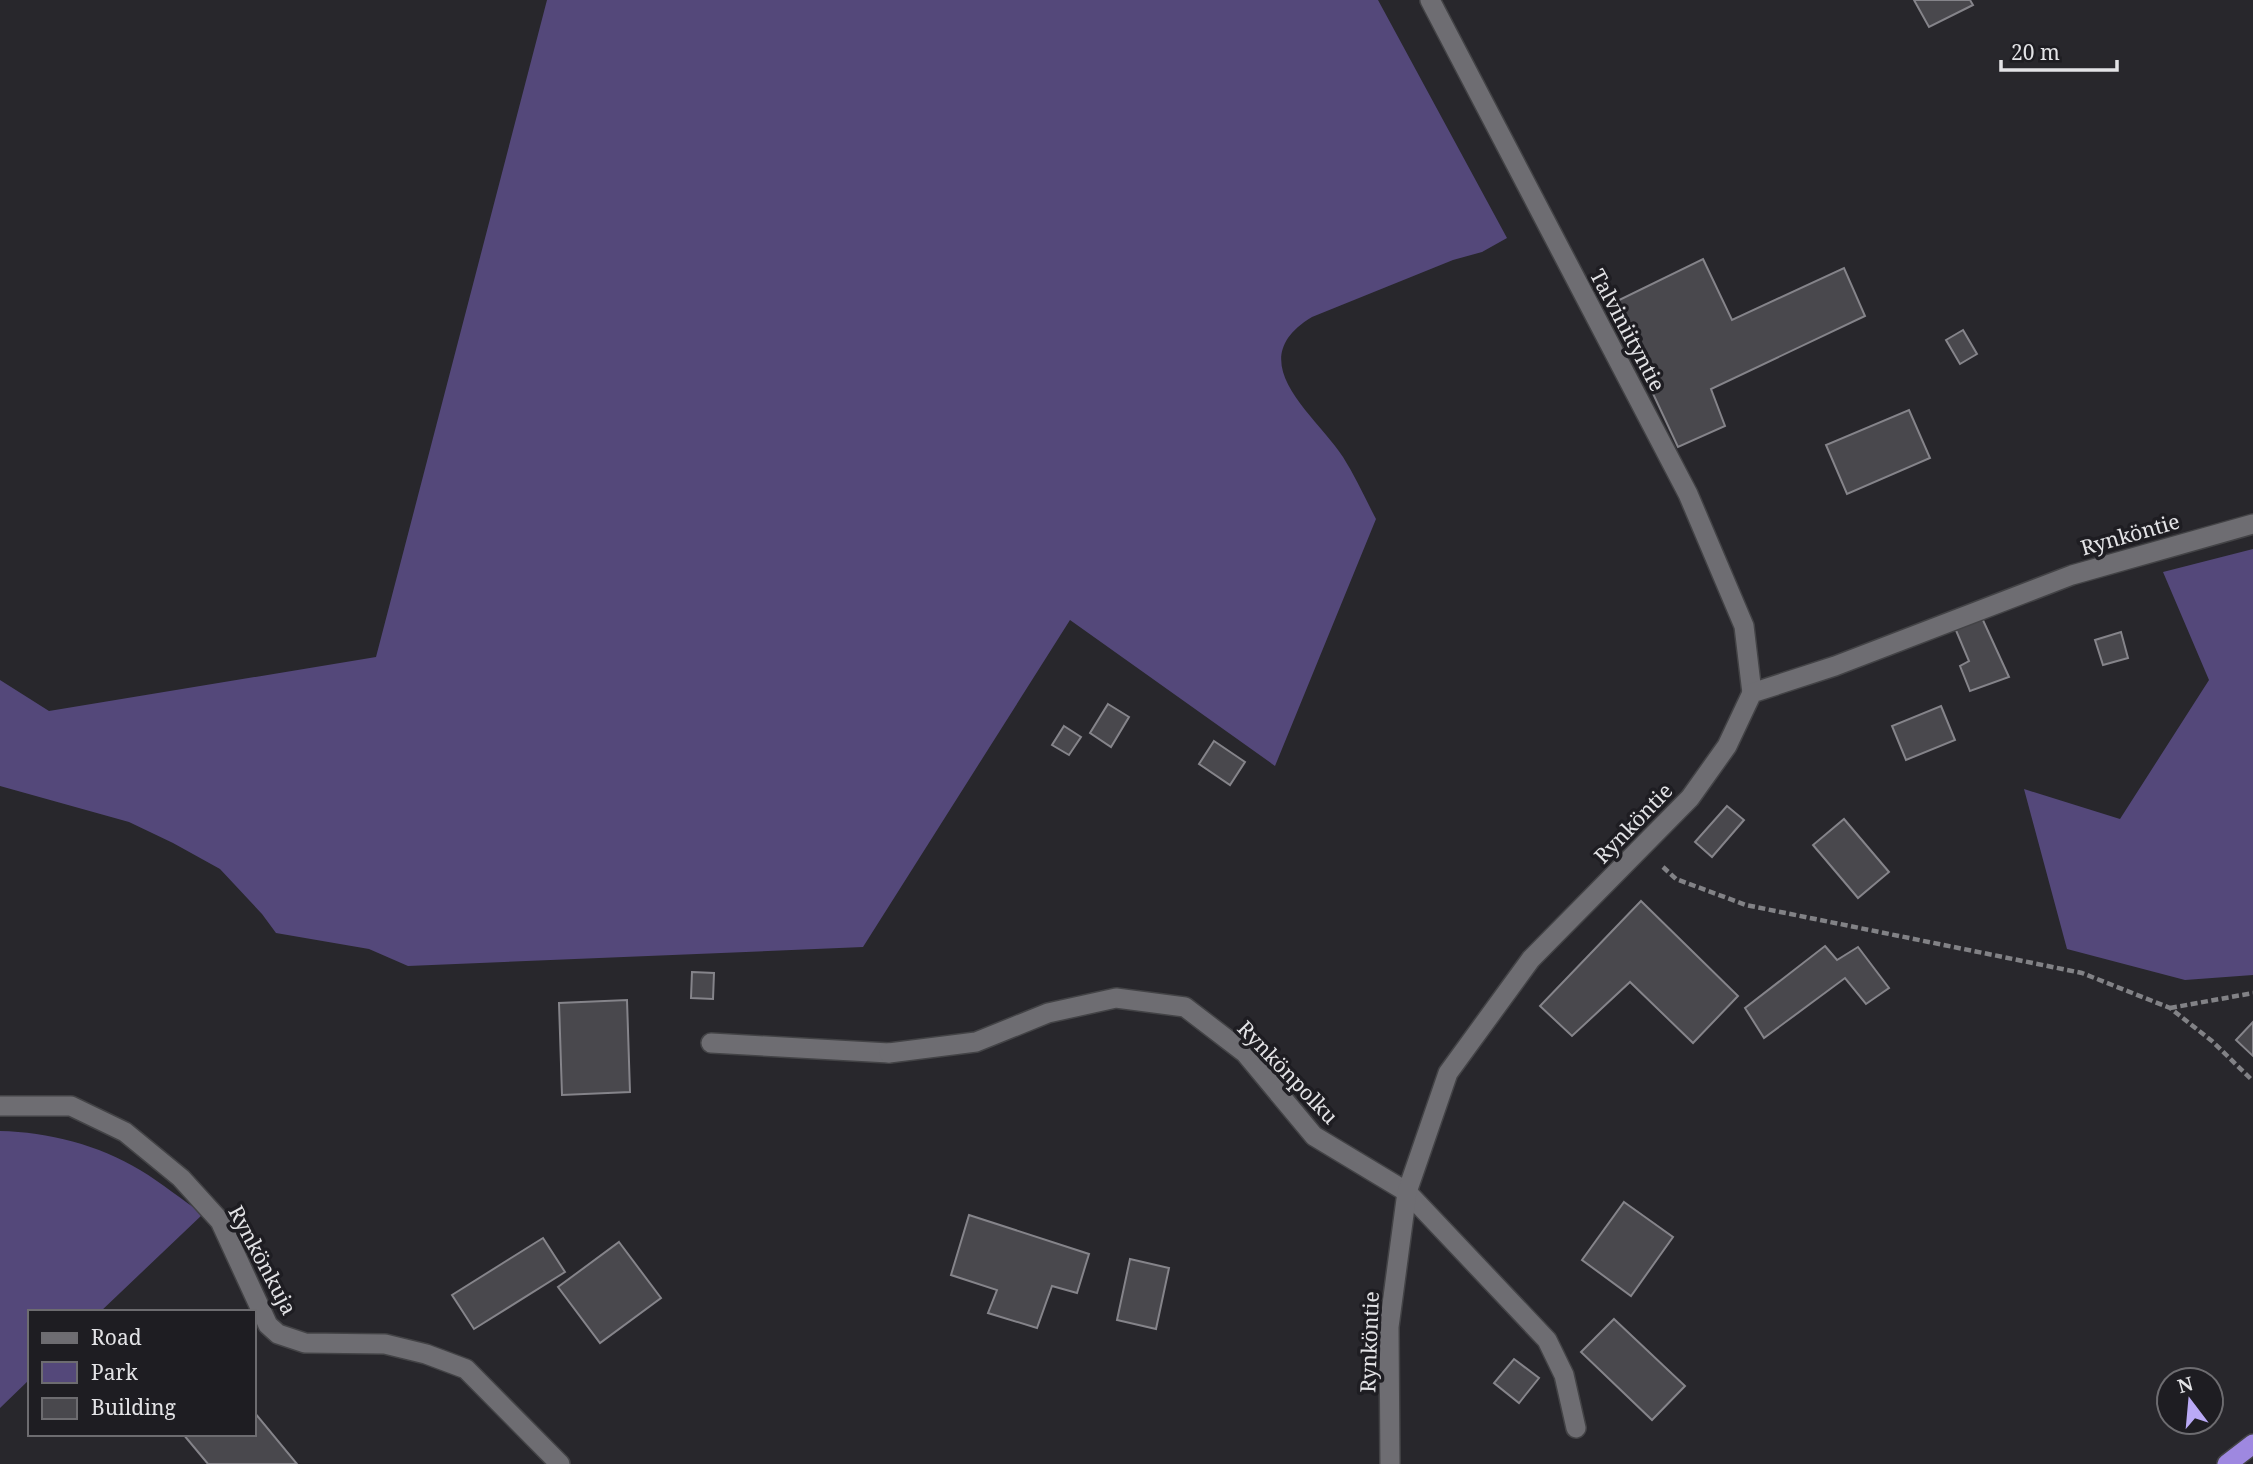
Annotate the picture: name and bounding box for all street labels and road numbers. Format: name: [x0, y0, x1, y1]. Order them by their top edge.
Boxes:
street label: Talviniityntie: [1584, 264, 1672, 396]
street label: Rynköntie: [2077, 507, 2183, 561]
street label: Rynköntie: [1588, 777, 1678, 869]
street label: Rynkönpolku: [1232, 1014, 1344, 1130]
street label: Rynkönkuja: [222, 1200, 304, 1320]
street label: Rynköntie: [1353, 1291, 1385, 1393]

